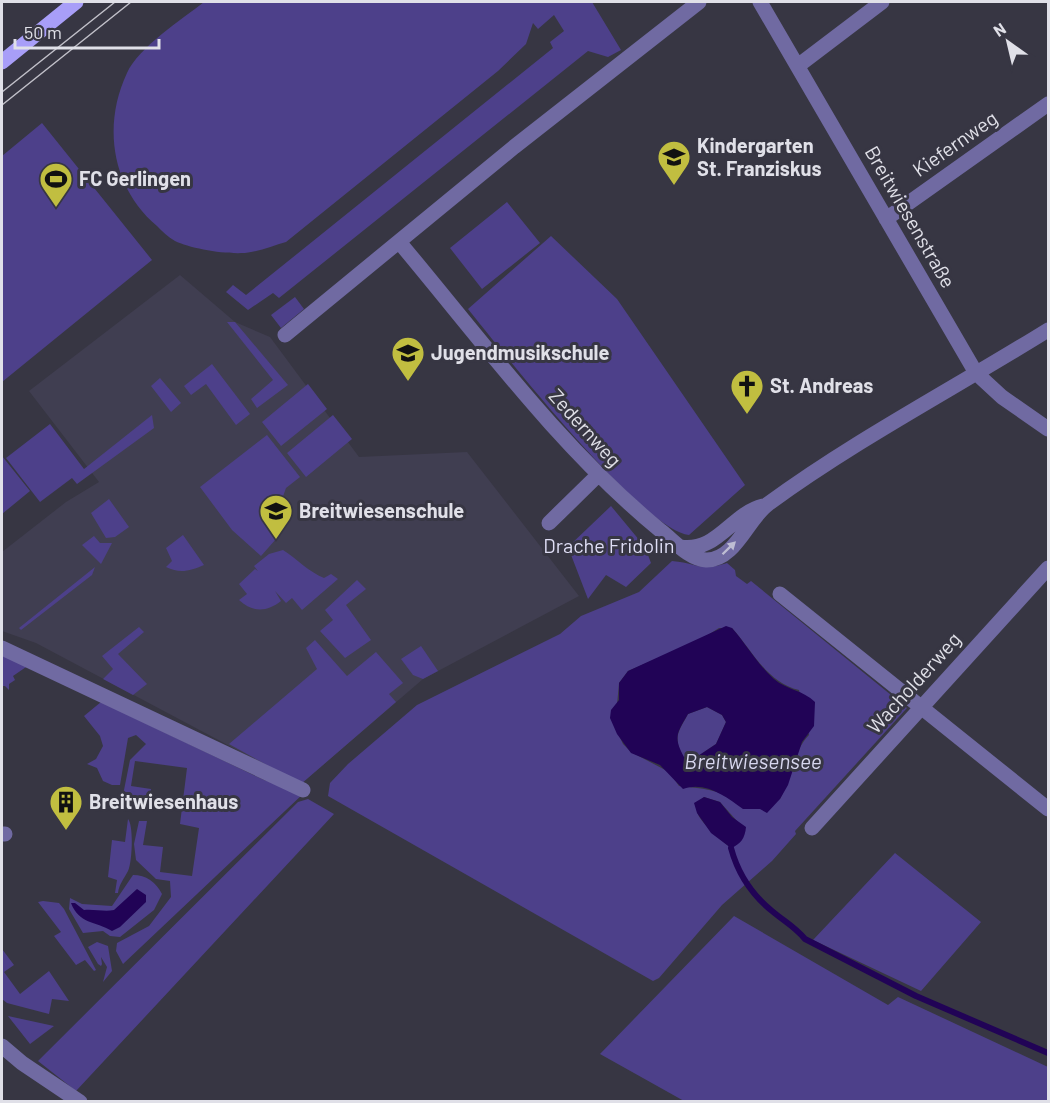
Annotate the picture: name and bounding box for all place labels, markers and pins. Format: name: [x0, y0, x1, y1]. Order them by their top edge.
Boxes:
place label: Kindergarten St. Franziskus: [697, 133, 822, 180]
school or university icon: Kindergarten St. Franziskus: [656, 139, 692, 186]
sports icon: FC Gerlingen: [38, 161, 74, 208]
place label: FC Gerlingen: [79, 166, 191, 190]
school or university icon: Jugendmusikschule: [390, 335, 426, 382]
place label: Jugendmusikschule: [431, 340, 609, 364]
church icon: St. Andreas: [729, 368, 765, 415]
place label: St. Andreas: [770, 373, 873, 397]
school or university icon: Breitwiesenschule: [258, 493, 294, 540]
place label: Breitwiesenschule: [299, 498, 464, 522]
building icon: Breitwiesenhaus: [48, 784, 84, 831]
place label: Breitwiesenhaus: [89, 789, 238, 813]

